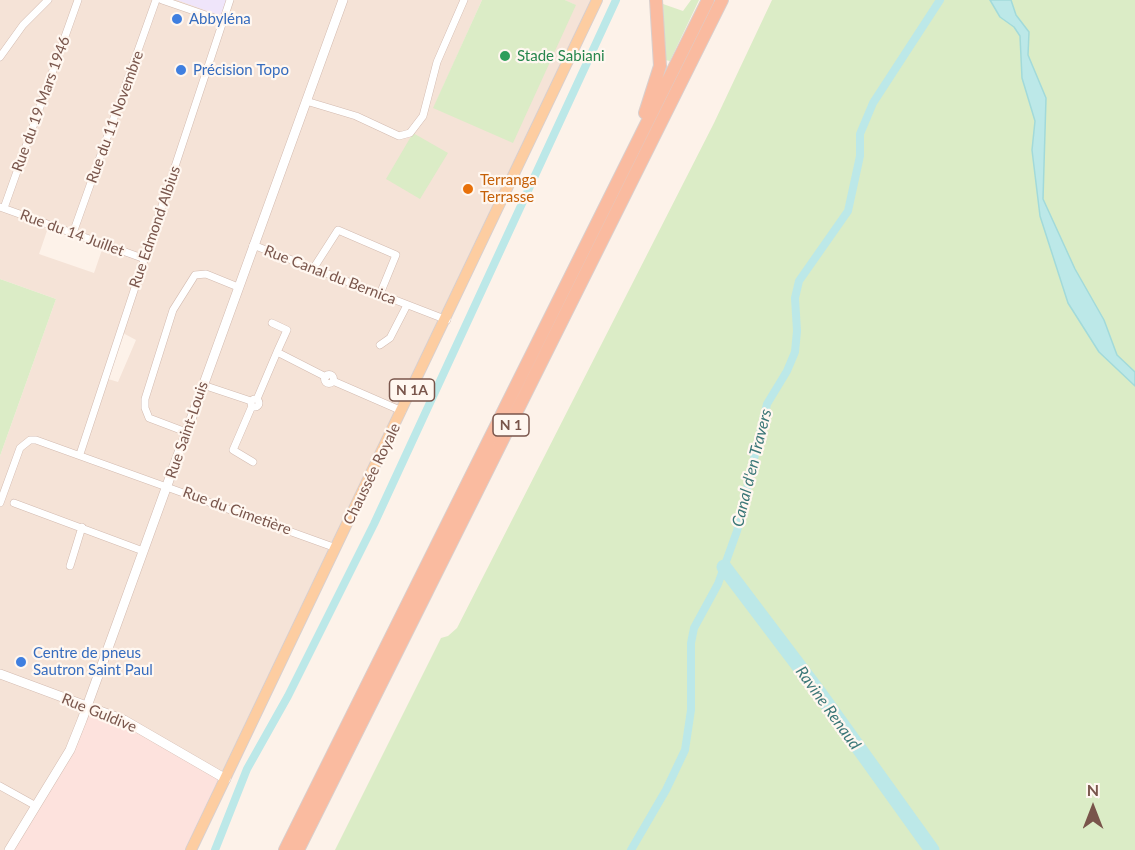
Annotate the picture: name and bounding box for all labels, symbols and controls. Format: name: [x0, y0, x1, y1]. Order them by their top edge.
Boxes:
place label: Abbyléna: [189, 10, 251, 28]
marker: Abbyléna: [170, 12, 184, 26]
street label: Rue du 19 Mars 1946: [8, 34, 74, 174]
place label: Stade Sabiani: [517, 47, 605, 65]
street label: Rue du 11 Novembre: [83, 48, 147, 186]
marker: Stade Sabiani: [498, 49, 512, 63]
place label: Précision Topo: [193, 61, 289, 79]
marker: Précision Topo: [174, 63, 188, 77]
street label: Rue Edmond Albius: [126, 164, 184, 290]
place label: Terranga Terrasse: [480, 171, 537, 206]
marker: Terranga Terrasse: [461, 182, 475, 196]
street label: Rue du 14 Juillet: [17, 206, 127, 260]
street label: Rue Canal du Bernica: [261, 242, 399, 308]
street label: Rue Saint-Louis: [162, 379, 212, 481]
road number: N 1A: [390, 379, 434, 401]
water label: Canal d'en Travers: [728, 407, 776, 529]
road number: N 1: [493, 414, 529, 436]
street label: Chaussée Royale: [340, 420, 404, 528]
street label: Rue du Cimetière: [180, 483, 294, 539]
place label: Centre de pneus Sautron Saint Paul: [33, 644, 153, 679]
marker: Centre de pneus Sautron Saint Paul: [14, 655, 28, 669]
water label: Ravine Renaud: [791, 663, 865, 753]
street label: Rue Guldive: [59, 690, 139, 736]
north arrow: [1063, 778, 1123, 838]
text: N: [1087, 780, 1099, 799]

